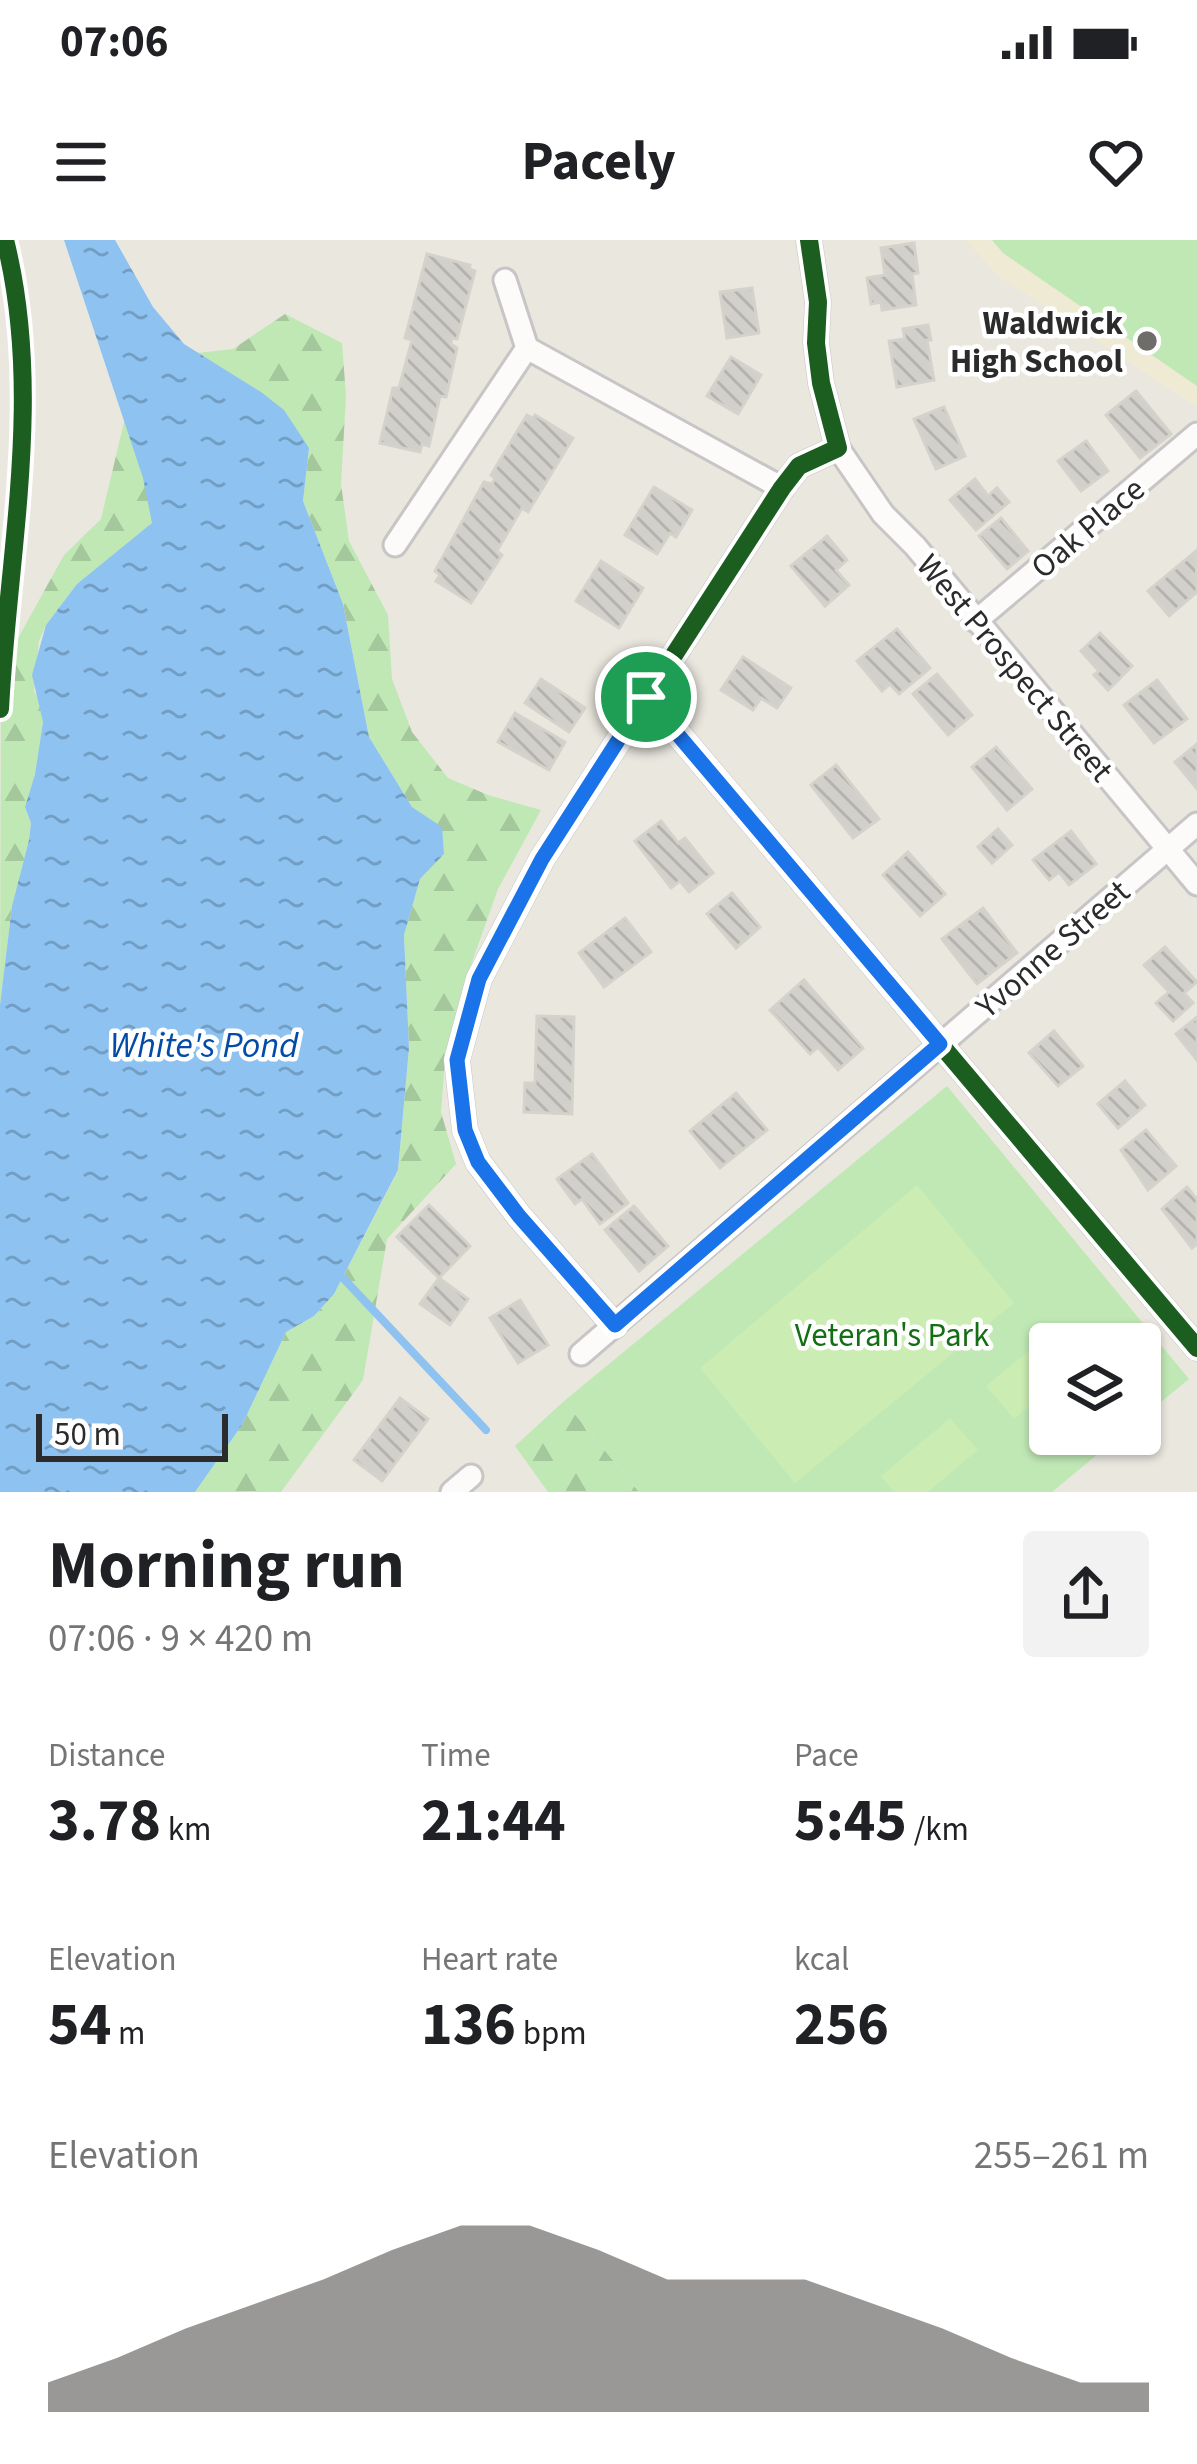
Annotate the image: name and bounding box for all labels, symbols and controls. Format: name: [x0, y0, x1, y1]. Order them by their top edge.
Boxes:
text: 07:06: [60, 10, 169, 74]
text: Pacely: [521, 124, 676, 201]
icon: menu: [48, 129, 114, 195]
icon: heart: [1083, 129, 1149, 195]
place label: Waldwick High School: [950, 300, 1124, 385]
marker: Waldwick High School: [1134, 328, 1160, 354]
street label: Oak Place: [1021, 466, 1155, 590]
street label: West Prospect Street: [905, 544, 1124, 792]
pin: [595, 646, 697, 748]
icon: arrive: [613, 664, 679, 730]
street label: Yvonne Street: [965, 869, 1140, 1030]
water label: White's Pond: [110, 1020, 299, 1071]
park label: Veteran's Park: [795, 1312, 990, 1359]
map controls: [1029, 1323, 1161, 1455]
button: layers: [1029, 1323, 1161, 1455]
scale bar: [36, 1408, 228, 1461]
text: 50 m: [54, 1411, 121, 1458]
text: Morning run: [48, 1519, 405, 1613]
button: share: [1023, 1531, 1149, 1657]
text: 07:06 · 9 × 420 m: [48, 1611, 313, 1667]
text: Distance: [48, 1732, 165, 1779]
text: Time: [421, 1732, 491, 1779]
text: Pace: [794, 1732, 859, 1779]
text: 3.78: [48, 1779, 161, 1864]
text: 21:44: [421, 1779, 566, 1864]
text: 5:45: [794, 1779, 907, 1864]
text: km: [161, 1806, 211, 1853]
text: /km: [907, 1806, 969, 1853]
text: Elevation: [48, 1936, 177, 1983]
text: Heart rate: [421, 1936, 558, 1983]
text: kcal: [794, 1936, 850, 1983]
text: 54: [48, 1983, 111, 2068]
text: 136: [421, 1983, 516, 2068]
text: 256: [794, 1983, 889, 2068]
text: m: [111, 2010, 145, 2057]
text: bpm: [516, 2010, 587, 2057]
text: Elevation: [48, 2128, 200, 2184]
text: 255–261 m: [974, 2128, 1149, 2184]

